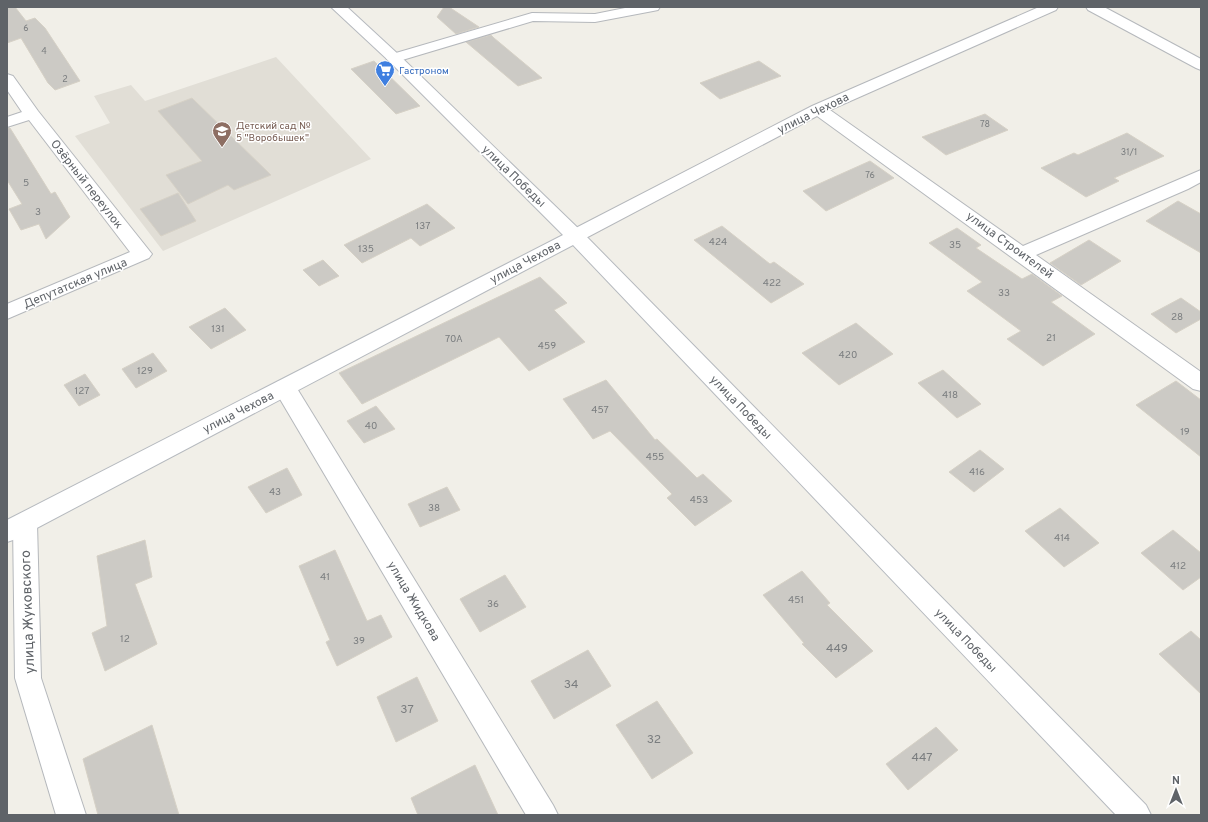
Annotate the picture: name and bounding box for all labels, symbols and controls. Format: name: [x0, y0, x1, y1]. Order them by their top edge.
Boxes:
house number: 6: [23, 23, 29, 34]
house number: 4: [41, 46, 47, 57]
supermarket icon: Гастроном: [374, 59, 396, 87]
place label: Гастроном: [399, 65, 449, 78]
house number: 2: [62, 74, 68, 85]
street label: улица Чехова: [775, 90, 852, 138]
house number: 78: [980, 119, 990, 130]
school or university icon: Детский сад № 5 "Воробышек": [211, 120, 233, 148]
place label: Детский сад № 5 "Воробышек": [236, 120, 311, 145]
street label: Озёрный переулок: [46, 137, 126, 233]
street label: улица Победы: [478, 142, 549, 211]
house number: 31/1: [1121, 147, 1137, 158]
house number: 76: [865, 170, 875, 181]
house number: 5: [23, 177, 29, 190]
house number: 3: [35, 206, 41, 219]
street label: улица Строителей: [963, 209, 1056, 283]
house number: 137: [416, 220, 430, 233]
house number: 424: [709, 236, 727, 249]
street label: улица Чехова: [487, 238, 564, 288]
house number: 35: [949, 239, 961, 252]
house number: 135: [358, 243, 374, 256]
street label: Депутатская улица: [21, 255, 130, 313]
house number: 422: [763, 277, 781, 290]
house number: 33: [998, 287, 1010, 300]
house number: 28: [1171, 311, 1183, 324]
house number: 131: [211, 323, 225, 336]
house number: 21: [1046, 332, 1056, 345]
house number: 70А: [445, 333, 463, 346]
house number: 459: [538, 340, 556, 353]
house number: 420: [839, 349, 857, 362]
house number: 129: [137, 365, 153, 378]
street label: улица Победы: [706, 372, 775, 443]
house number: 127: [75, 385, 89, 398]
street label: улица Чехова: [200, 388, 277, 438]
house number: 418: [942, 389, 958, 402]
house number: 457: [591, 404, 609, 417]
house number: 40: [365, 420, 377, 433]
house number: 19: [1180, 426, 1190, 439]
house number: 455: [646, 451, 664, 464]
house number: 416: [969, 466, 985, 479]
house number: 43: [269, 486, 281, 499]
house number: 453: [690, 494, 708, 507]
house number: 38: [428, 502, 440, 515]
house number: 414: [1054, 532, 1070, 545]
street label: улица Жуковского: [18, 550, 39, 674]
street label: улица Жидкова: [383, 559, 443, 644]
house number: 412: [1170, 560, 1186, 573]
house number: 41: [320, 571, 330, 584]
house number: 451: [788, 594, 804, 607]
house number: 36: [487, 598, 499, 611]
street label: улица Победы: [931, 605, 1000, 676]
house number: 12: [120, 633, 130, 646]
house number: 39: [353, 635, 365, 648]
house number: 449: [826, 641, 848, 657]
house number: 34: [564, 677, 578, 693]
house number: 37: [400, 702, 414, 718]
house number: 32: [647, 732, 661, 748]
house number: 447: [911, 750, 933, 766]
north arrow: [1156, 770, 1196, 810]
text: N: [1172, 774, 1180, 788]

